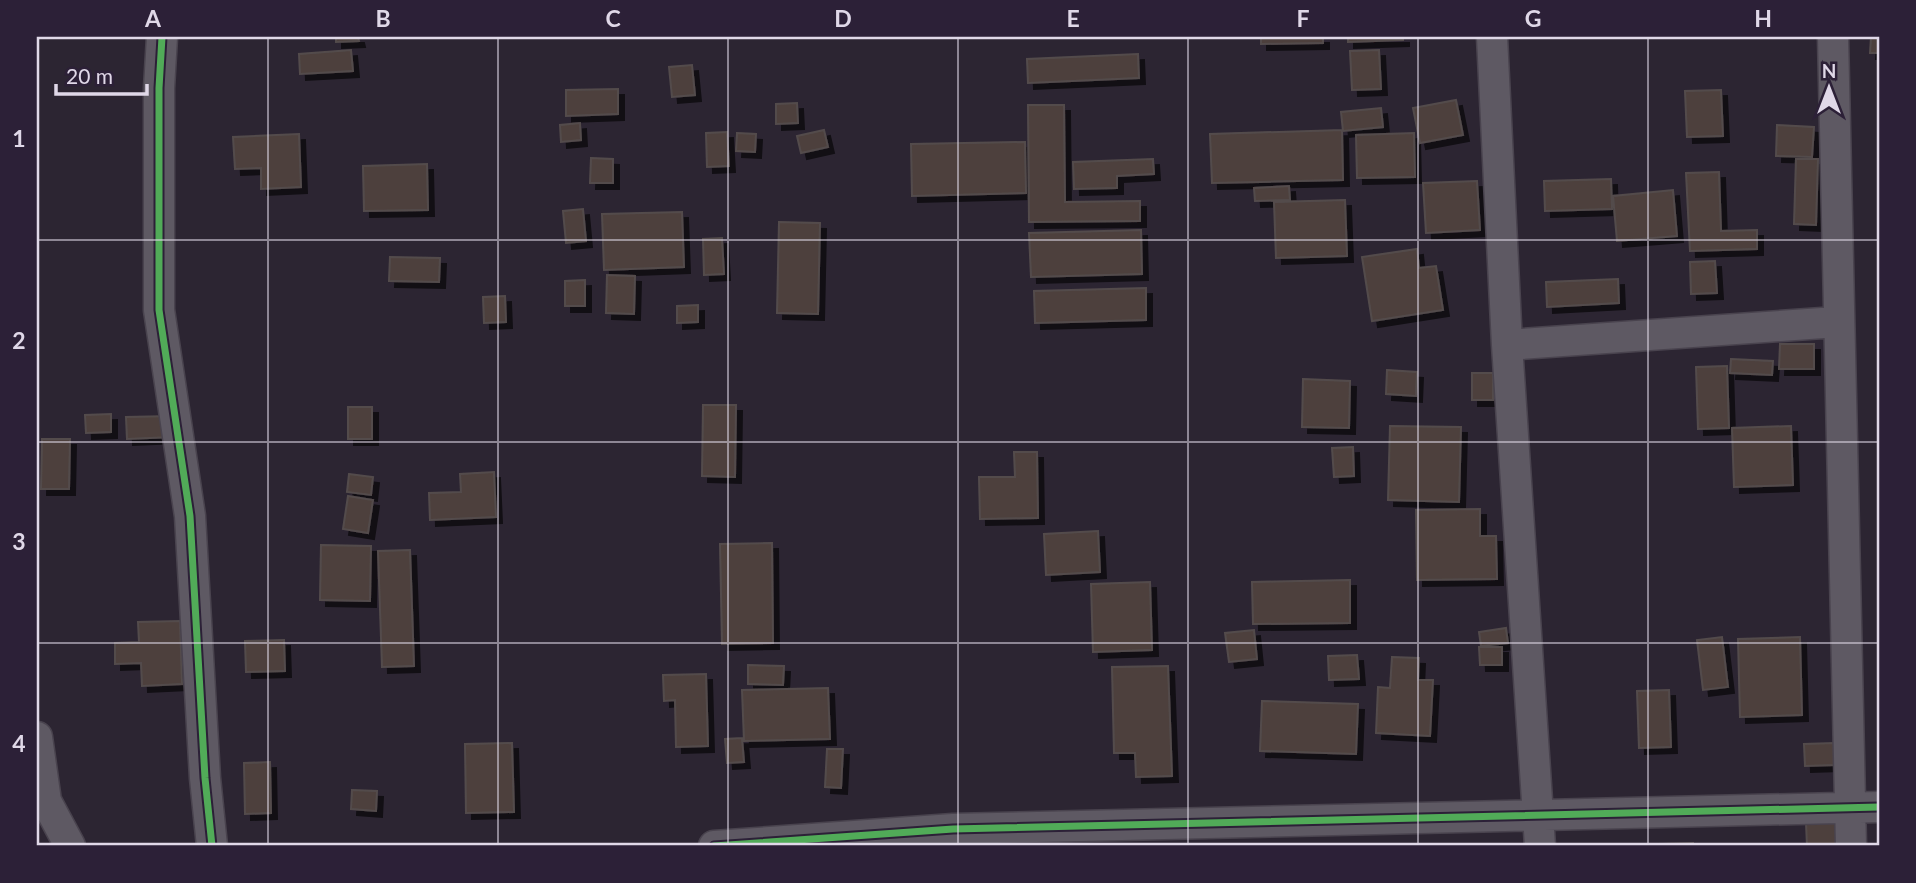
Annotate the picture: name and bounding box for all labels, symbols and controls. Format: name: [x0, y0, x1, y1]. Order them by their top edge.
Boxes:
text: A: [144, 4, 162, 32]
text: B: [375, 4, 391, 32]
text: C: [605, 4, 621, 32]
text: D: [834, 4, 852, 32]
text: E: [1066, 4, 1080, 32]
text: F: [1296, 4, 1310, 32]
text: G: [1525, 4, 1541, 32]
text: H: [1754, 4, 1772, 32]
scale bar: [56, 52, 147, 96]
north arrow: [1794, 52, 1864, 122]
text: N: [1822, 59, 1836, 82]
text: 20 m: [66, 63, 113, 88]
text: 1: [12, 124, 26, 152]
text: 2: [12, 326, 26, 354]
text: 3: [12, 527, 26, 555]
text: 4: [12, 729, 26, 757]

